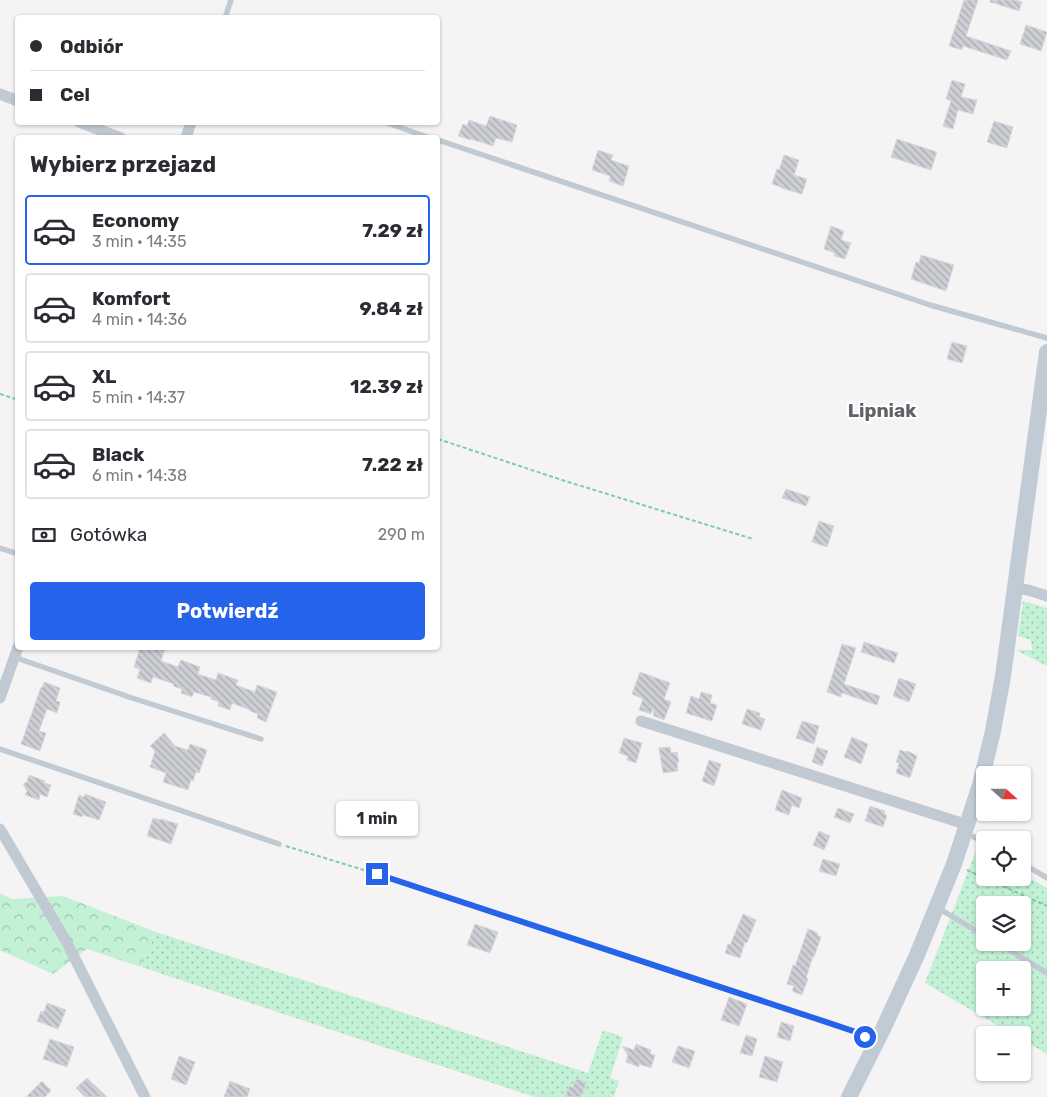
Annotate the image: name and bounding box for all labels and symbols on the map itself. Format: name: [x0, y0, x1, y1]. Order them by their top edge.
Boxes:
district label: Lipniak: [848, 399, 916, 422]
north arrow: [976, 766, 1031, 821]
callout: 1 min: [336, 802, 418, 836]
route end: [366, 863, 388, 885]
route start: [854, 1026, 876, 1048]

